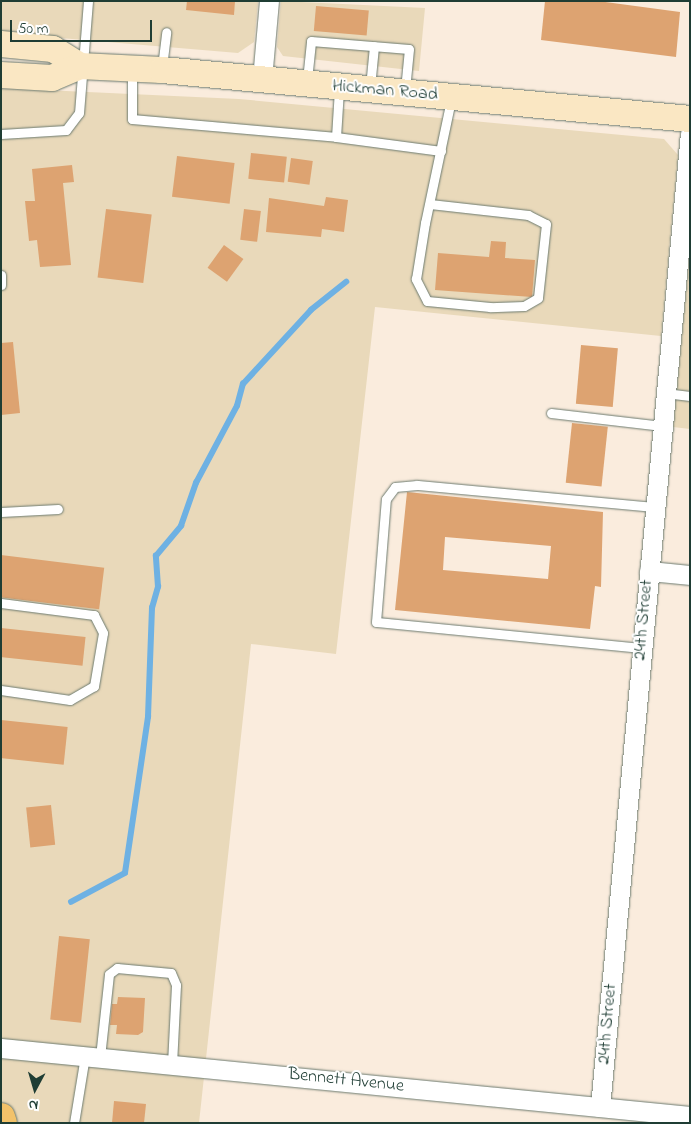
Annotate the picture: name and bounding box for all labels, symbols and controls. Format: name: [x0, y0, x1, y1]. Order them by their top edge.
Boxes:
scale bar: [12, 10, 155, 42]
text: 50 m: [18, 18, 48, 40]
street label: Hickman Road: [331, 76, 439, 106]
street label: 24th Street: [630, 579, 658, 661]
street label: 24th Street: [594, 983, 622, 1065]
north arrow: [10, 1064, 60, 1114]
street label: Bennett Avenue: [287, 1064, 405, 1098]
text: N: [28, 1093, 39, 1115]

